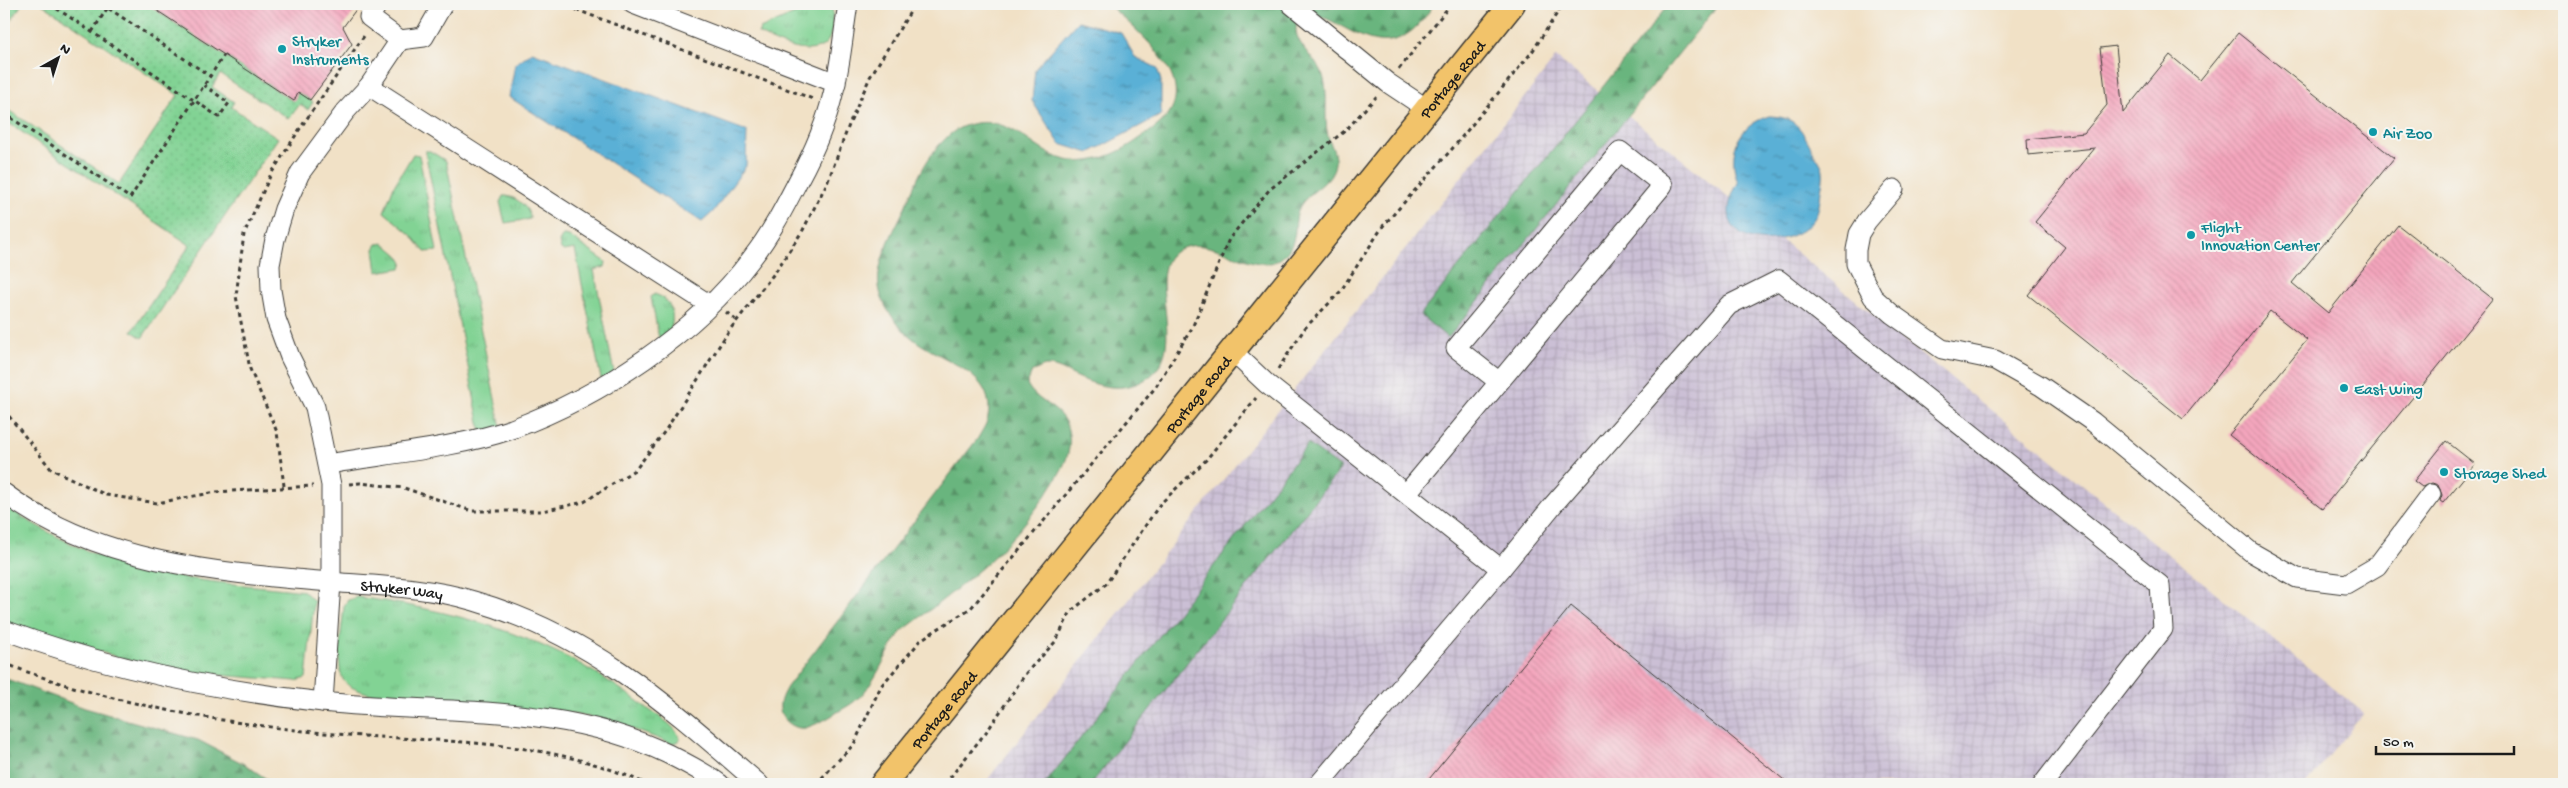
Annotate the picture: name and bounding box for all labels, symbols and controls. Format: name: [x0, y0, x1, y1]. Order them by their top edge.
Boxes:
north arrow: [32, 32, 82, 82]
place label: Stryker Instruments: [292, 34, 370, 71]
street label: Portage Road: [1417, 37, 1492, 124]
text: N: [56, 40, 74, 59]
marker: Stryker Instruments: [276, 43, 288, 55]
marker: Air Zoo: [2367, 126, 2379, 138]
place label: Air Zoo: [2383, 126, 2432, 145]
place label: Flight Innovation Center: [2200, 220, 2320, 257]
marker: Flight Innovation Center: [2185, 229, 2197, 241]
street label: Portage Road: [1163, 352, 1238, 440]
marker: East Wing: [2338, 382, 2350, 394]
place label: East Wing: [2354, 382, 2423, 401]
marker: Storage Shed: [2438, 466, 2450, 478]
place label: Storage Shed: [2454, 466, 2547, 485]
street label: Stryker Way: [360, 578, 444, 606]
street label: Portage Road: [908, 668, 984, 755]
scale bar: [2376, 723, 2513, 755]
text: 50 m: [2383, 734, 2414, 752]

